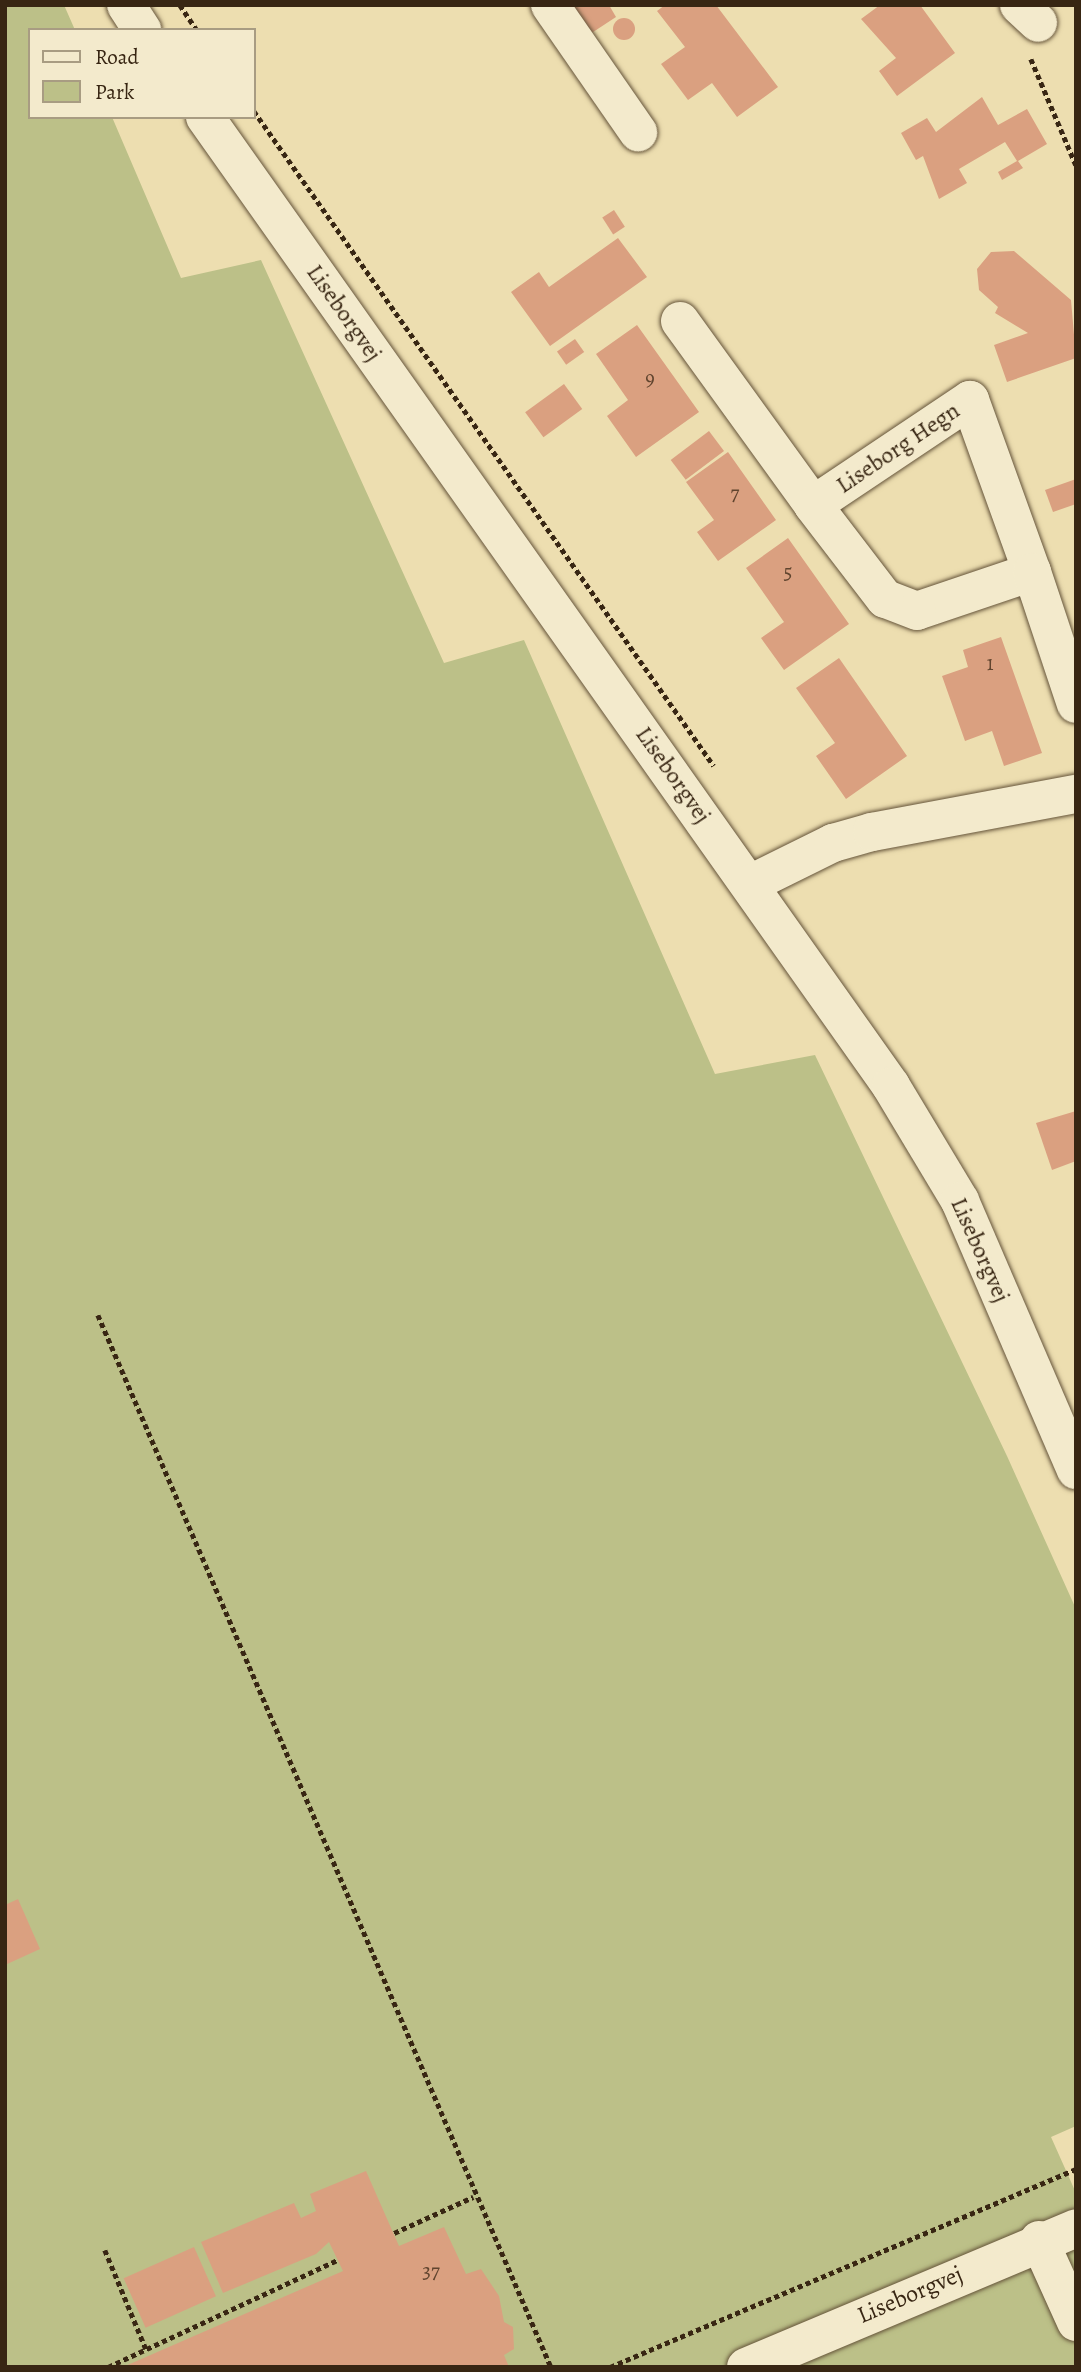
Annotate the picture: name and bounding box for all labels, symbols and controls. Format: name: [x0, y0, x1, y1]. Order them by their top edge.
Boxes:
legend: [28, 28, 256, 119]
text: Road: [95, 43, 139, 71]
text: Park: [95, 78, 134, 106]
street label: Liseborgvej: [300, 259, 388, 367]
house number: 9: [645, 365, 655, 391]
street label: Liseborg Hegn: [831, 396, 965, 500]
house number: 7: [731, 480, 739, 506]
house number: 5: [783, 559, 793, 585]
house number: 1: [986, 650, 994, 676]
street label: Liseborgvej: [629, 721, 717, 829]
street label: Liseborgvej: [944, 1193, 1016, 1307]
house number: 37: [422, 2258, 440, 2284]
street label: Liseborgvej: [853, 2260, 967, 2330]

